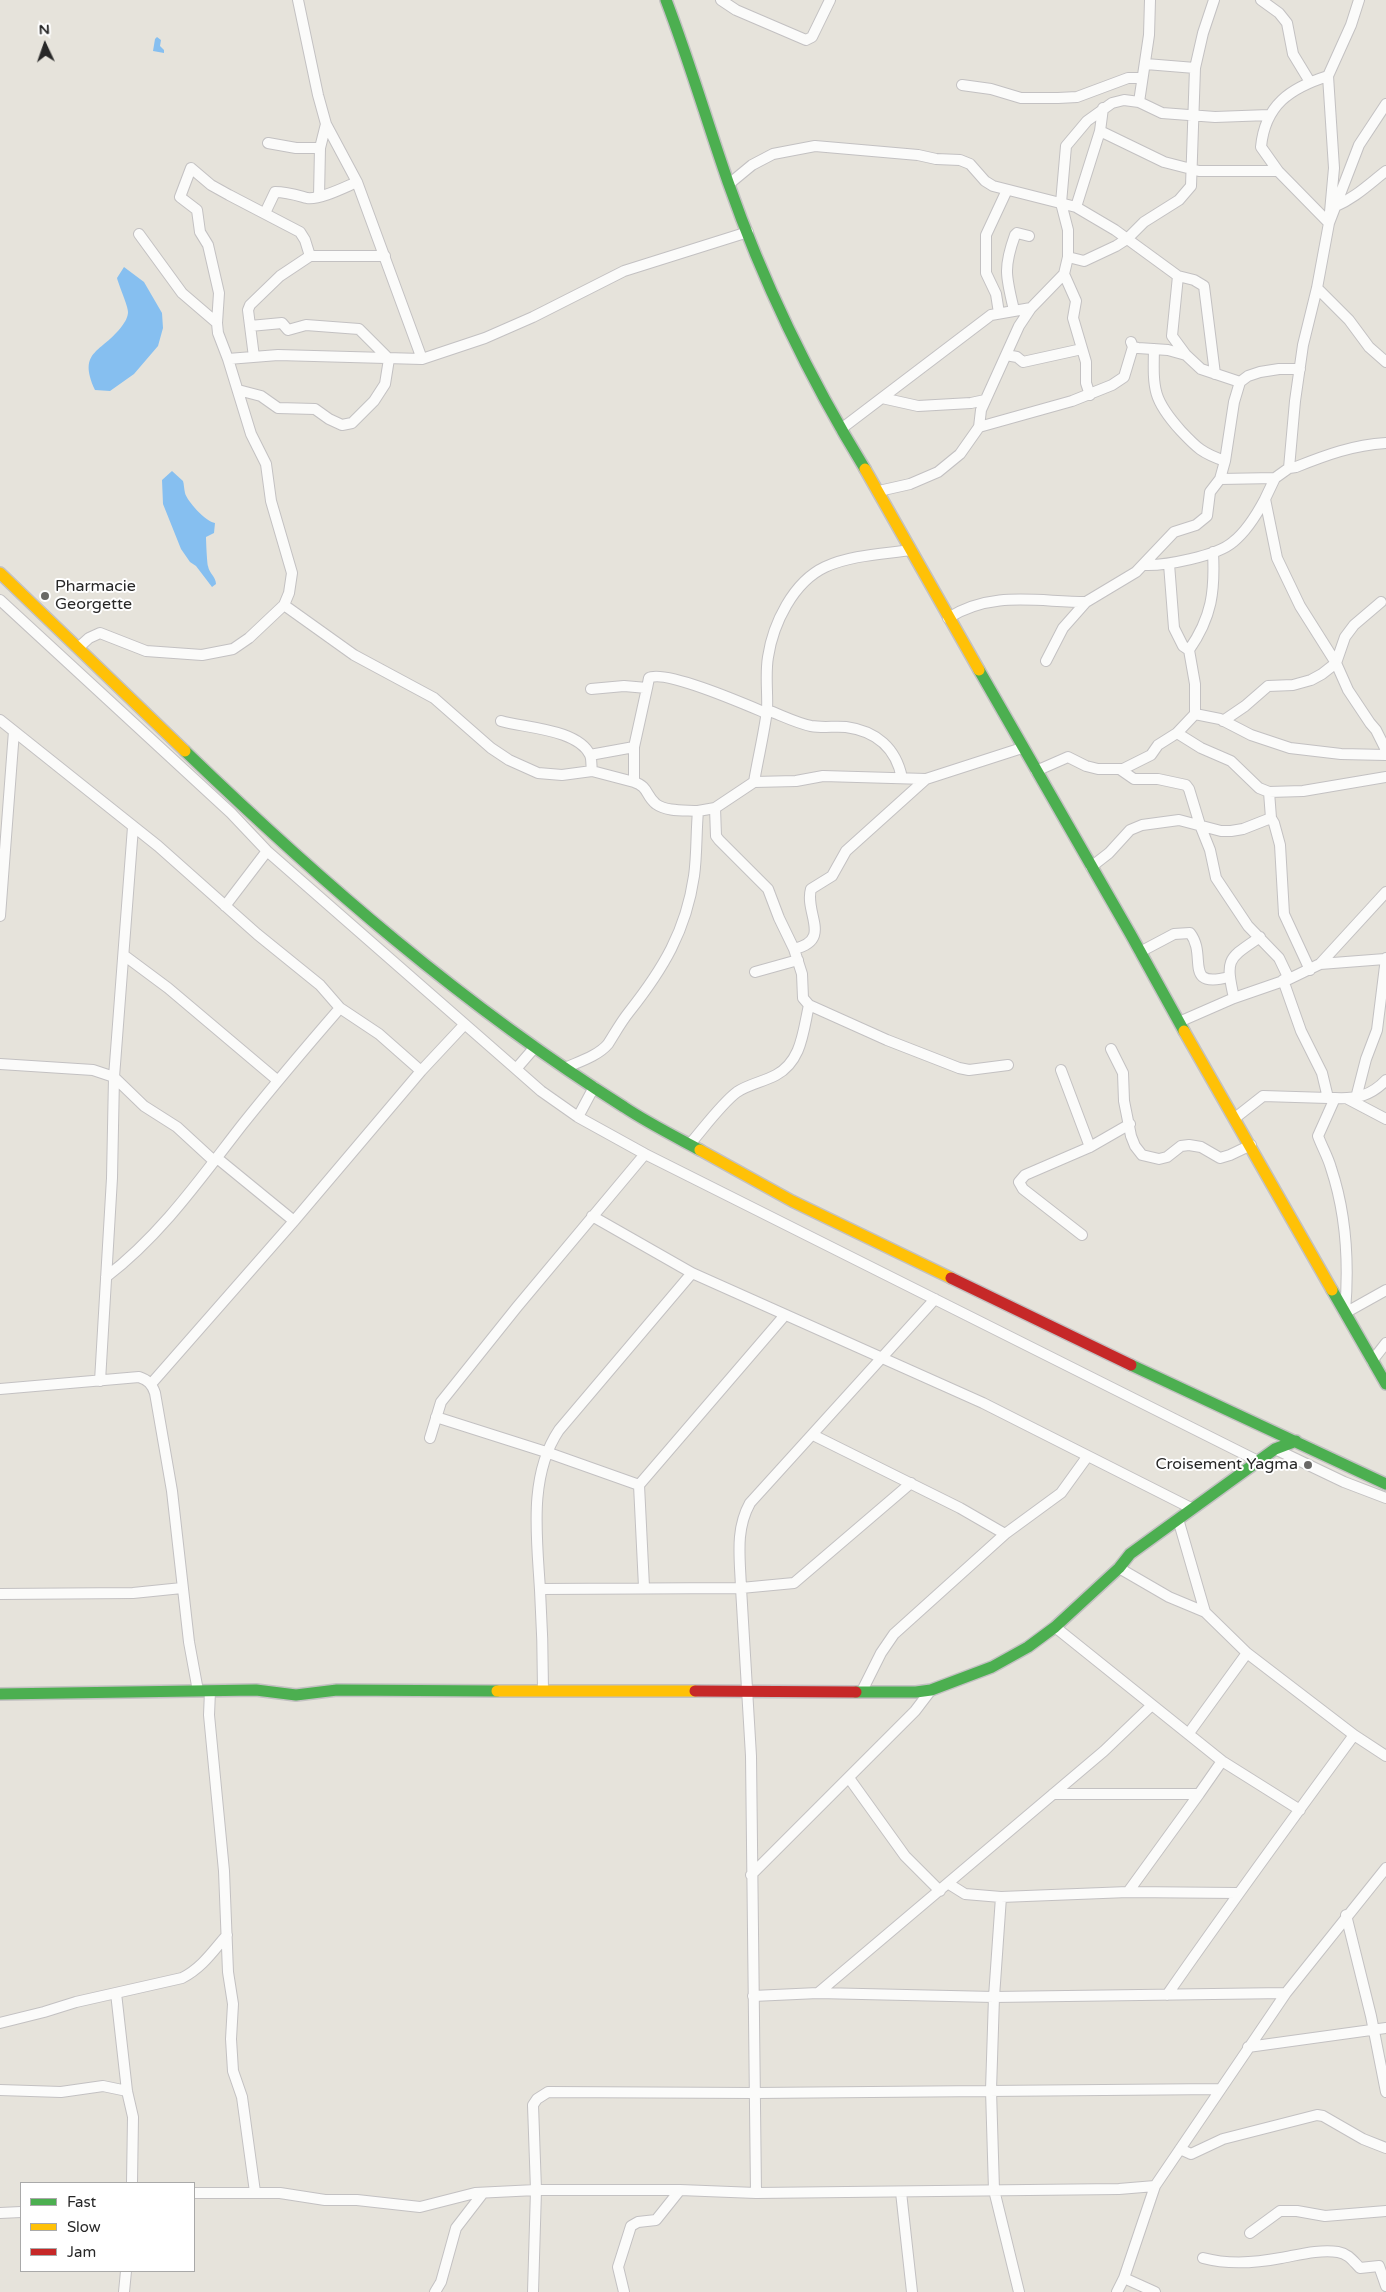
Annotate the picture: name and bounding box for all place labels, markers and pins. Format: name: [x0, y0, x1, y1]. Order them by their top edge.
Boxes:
place label: Pharmacie Georgette: [55, 577, 136, 615]
marker: Pharmacie Georgette: [39, 590, 51, 602]
place label: Croisement Yagma: [1155, 1455, 1298, 1475]
marker: Croisement Yagma: [1302, 1459, 1314, 1471]

